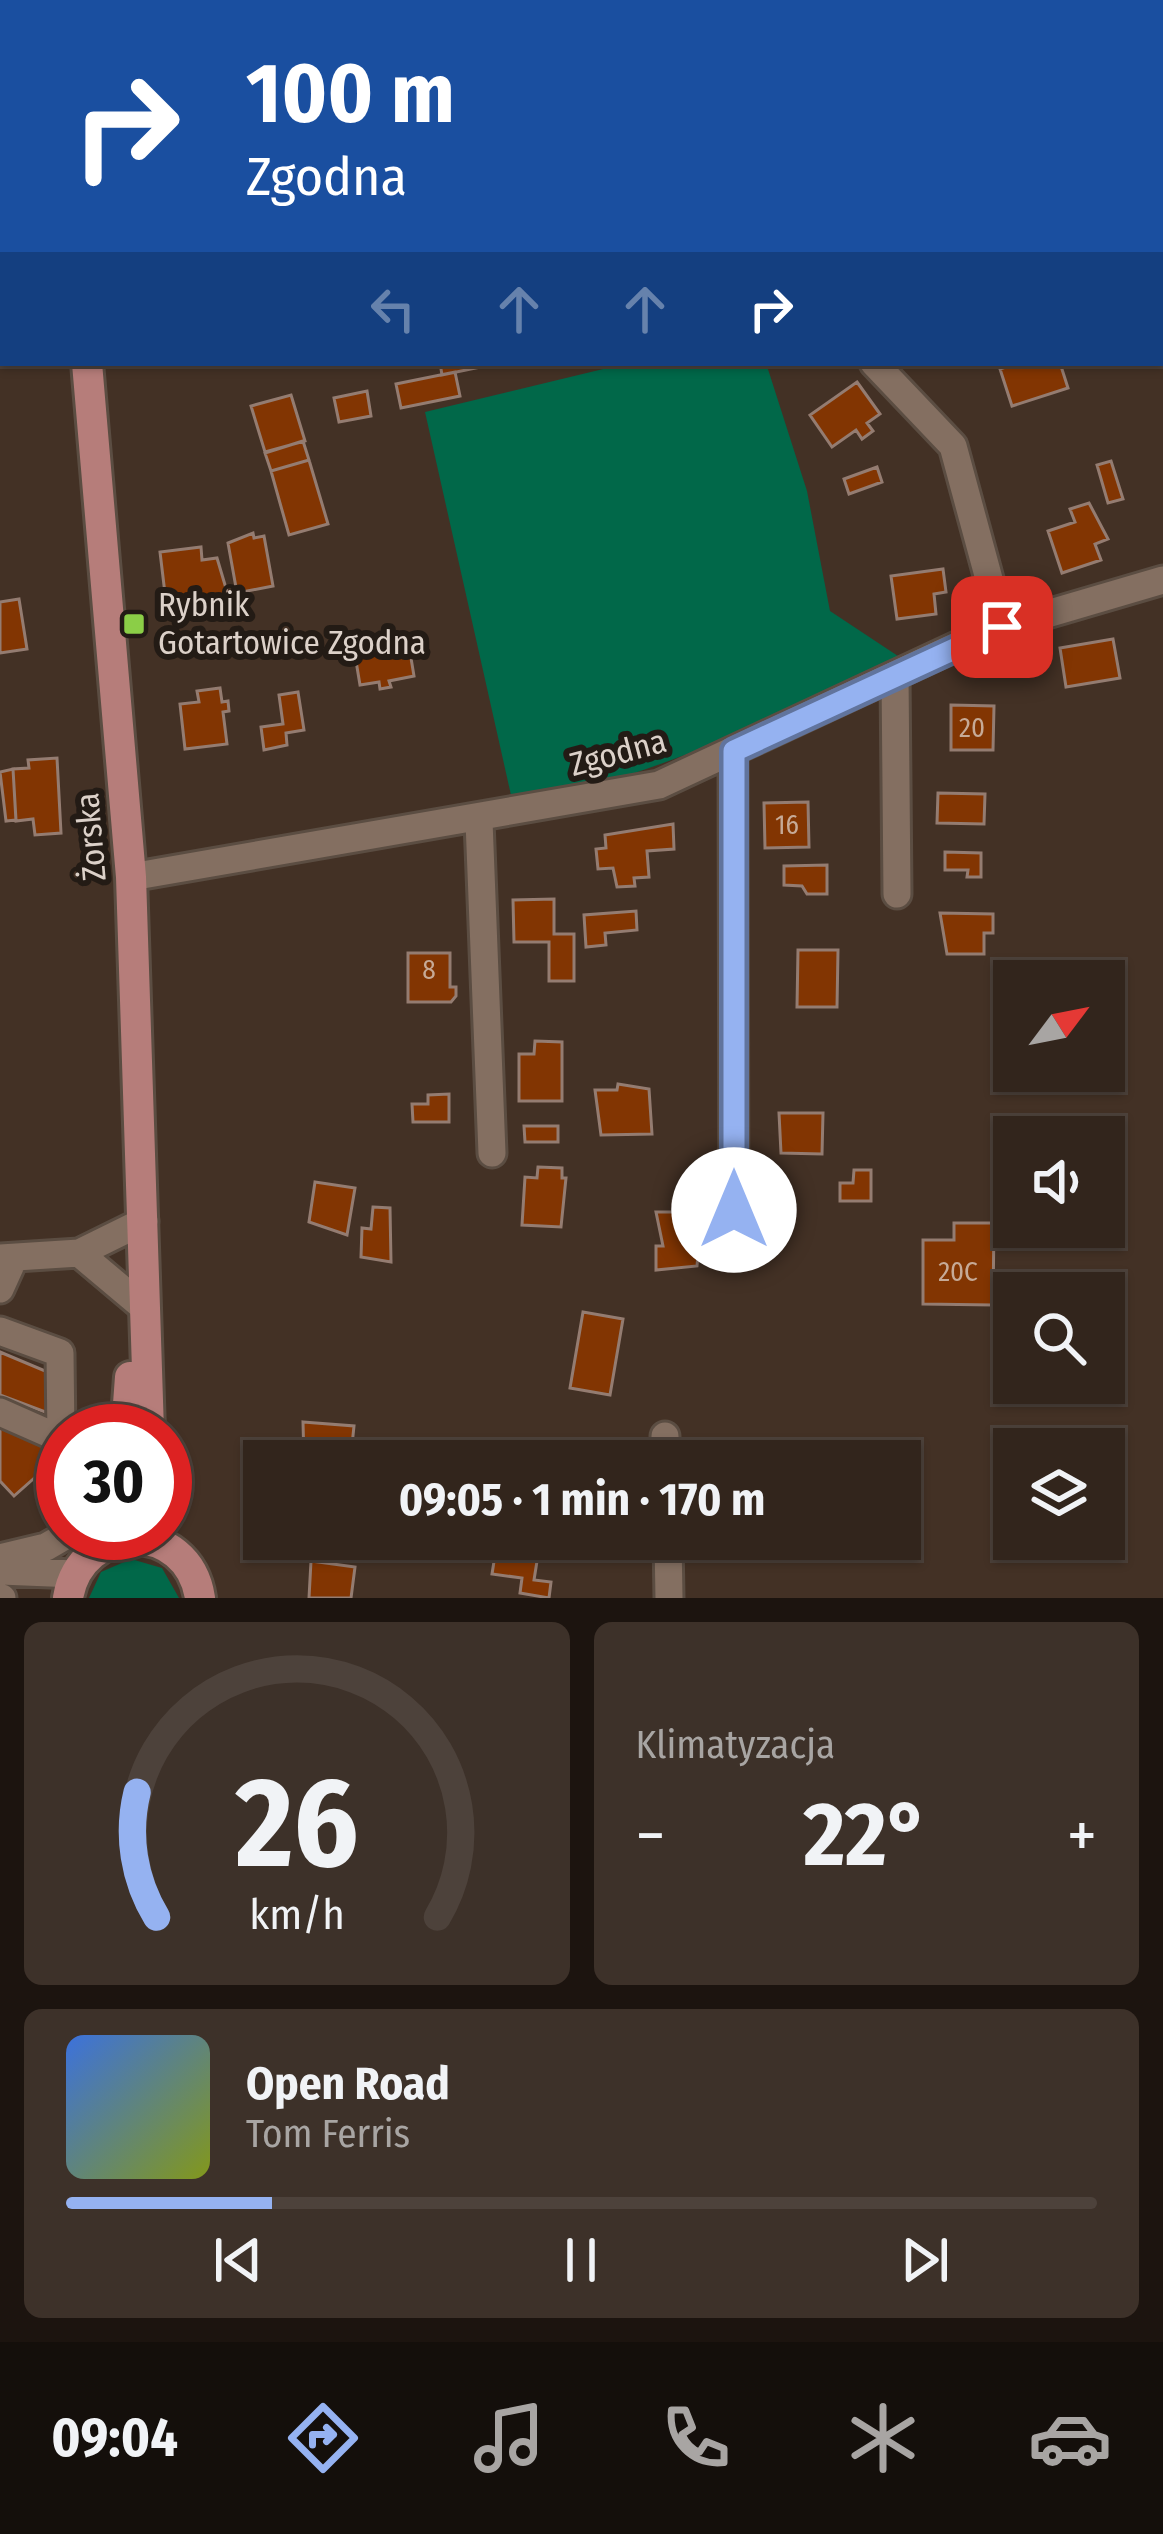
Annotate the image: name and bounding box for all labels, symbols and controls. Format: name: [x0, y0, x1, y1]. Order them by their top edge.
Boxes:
text: 100 m: [246, 43, 455, 144]
icon: right: [48, 48, 204, 204]
text: Zgodna: [246, 145, 407, 209]
icon: left: [360, 276, 426, 342]
icon: ahead: [486, 276, 552, 342]
icon: ahead: [612, 276, 678, 342]
icon: right: [738, 276, 804, 342]
pin: [951, 576, 1053, 678]
place label: Rybnik Gotartowice Zgodna: [158, 585, 426, 663]
icon: arrive: [969, 594, 1035, 660]
marker: Rybnik Gotartowice Zgodna: [121, 611, 147, 637]
house number: 20: [959, 712, 985, 744]
street label: Zgodna: [565, 721, 671, 785]
street label: Żorska: [67, 791, 115, 883]
house number: 16: [775, 809, 799, 841]
house number: 8: [422, 954, 436, 986]
north arrow: [993, 960, 1125, 1092]
map controls: [993, 960, 1125, 1560]
button: sound: [993, 1116, 1125, 1248]
position arrow: [671, 1147, 797, 1273]
house number: 20C: [938, 1256, 978, 1288]
button: search: [993, 1272, 1125, 1404]
speed limit sign: 30: [36, 1404, 192, 1560]
button: layers: [993, 1428, 1125, 1560]
text: 09:05 · 1 min · 170 m: [399, 1473, 765, 1527]
text: Klimatyzacja: [636, 1722, 835, 1768]
text: 26: [234, 1749, 358, 1899]
text: 22°: [803, 1781, 929, 1889]
text: −: [636, 1796, 665, 1875]
text: +: [1067, 1796, 1097, 1875]
text: km/h: [249, 1888, 345, 1939]
text: Open Road: [246, 2057, 450, 2111]
text: Tom Ferris: [246, 2111, 410, 2157]
icon: previous: [205, 2227, 271, 2293]
icon: pause: [548, 2227, 614, 2293]
icon: next: [892, 2227, 958, 2293]
icon: directions: [281, 2396, 365, 2480]
icon: music: [467, 2396, 551, 2480]
icon: phone: [654, 2396, 738, 2480]
icon: climate: [841, 2396, 925, 2480]
icon: car: [1028, 2396, 1112, 2480]
text: 09:04: [51, 2406, 178, 2470]

